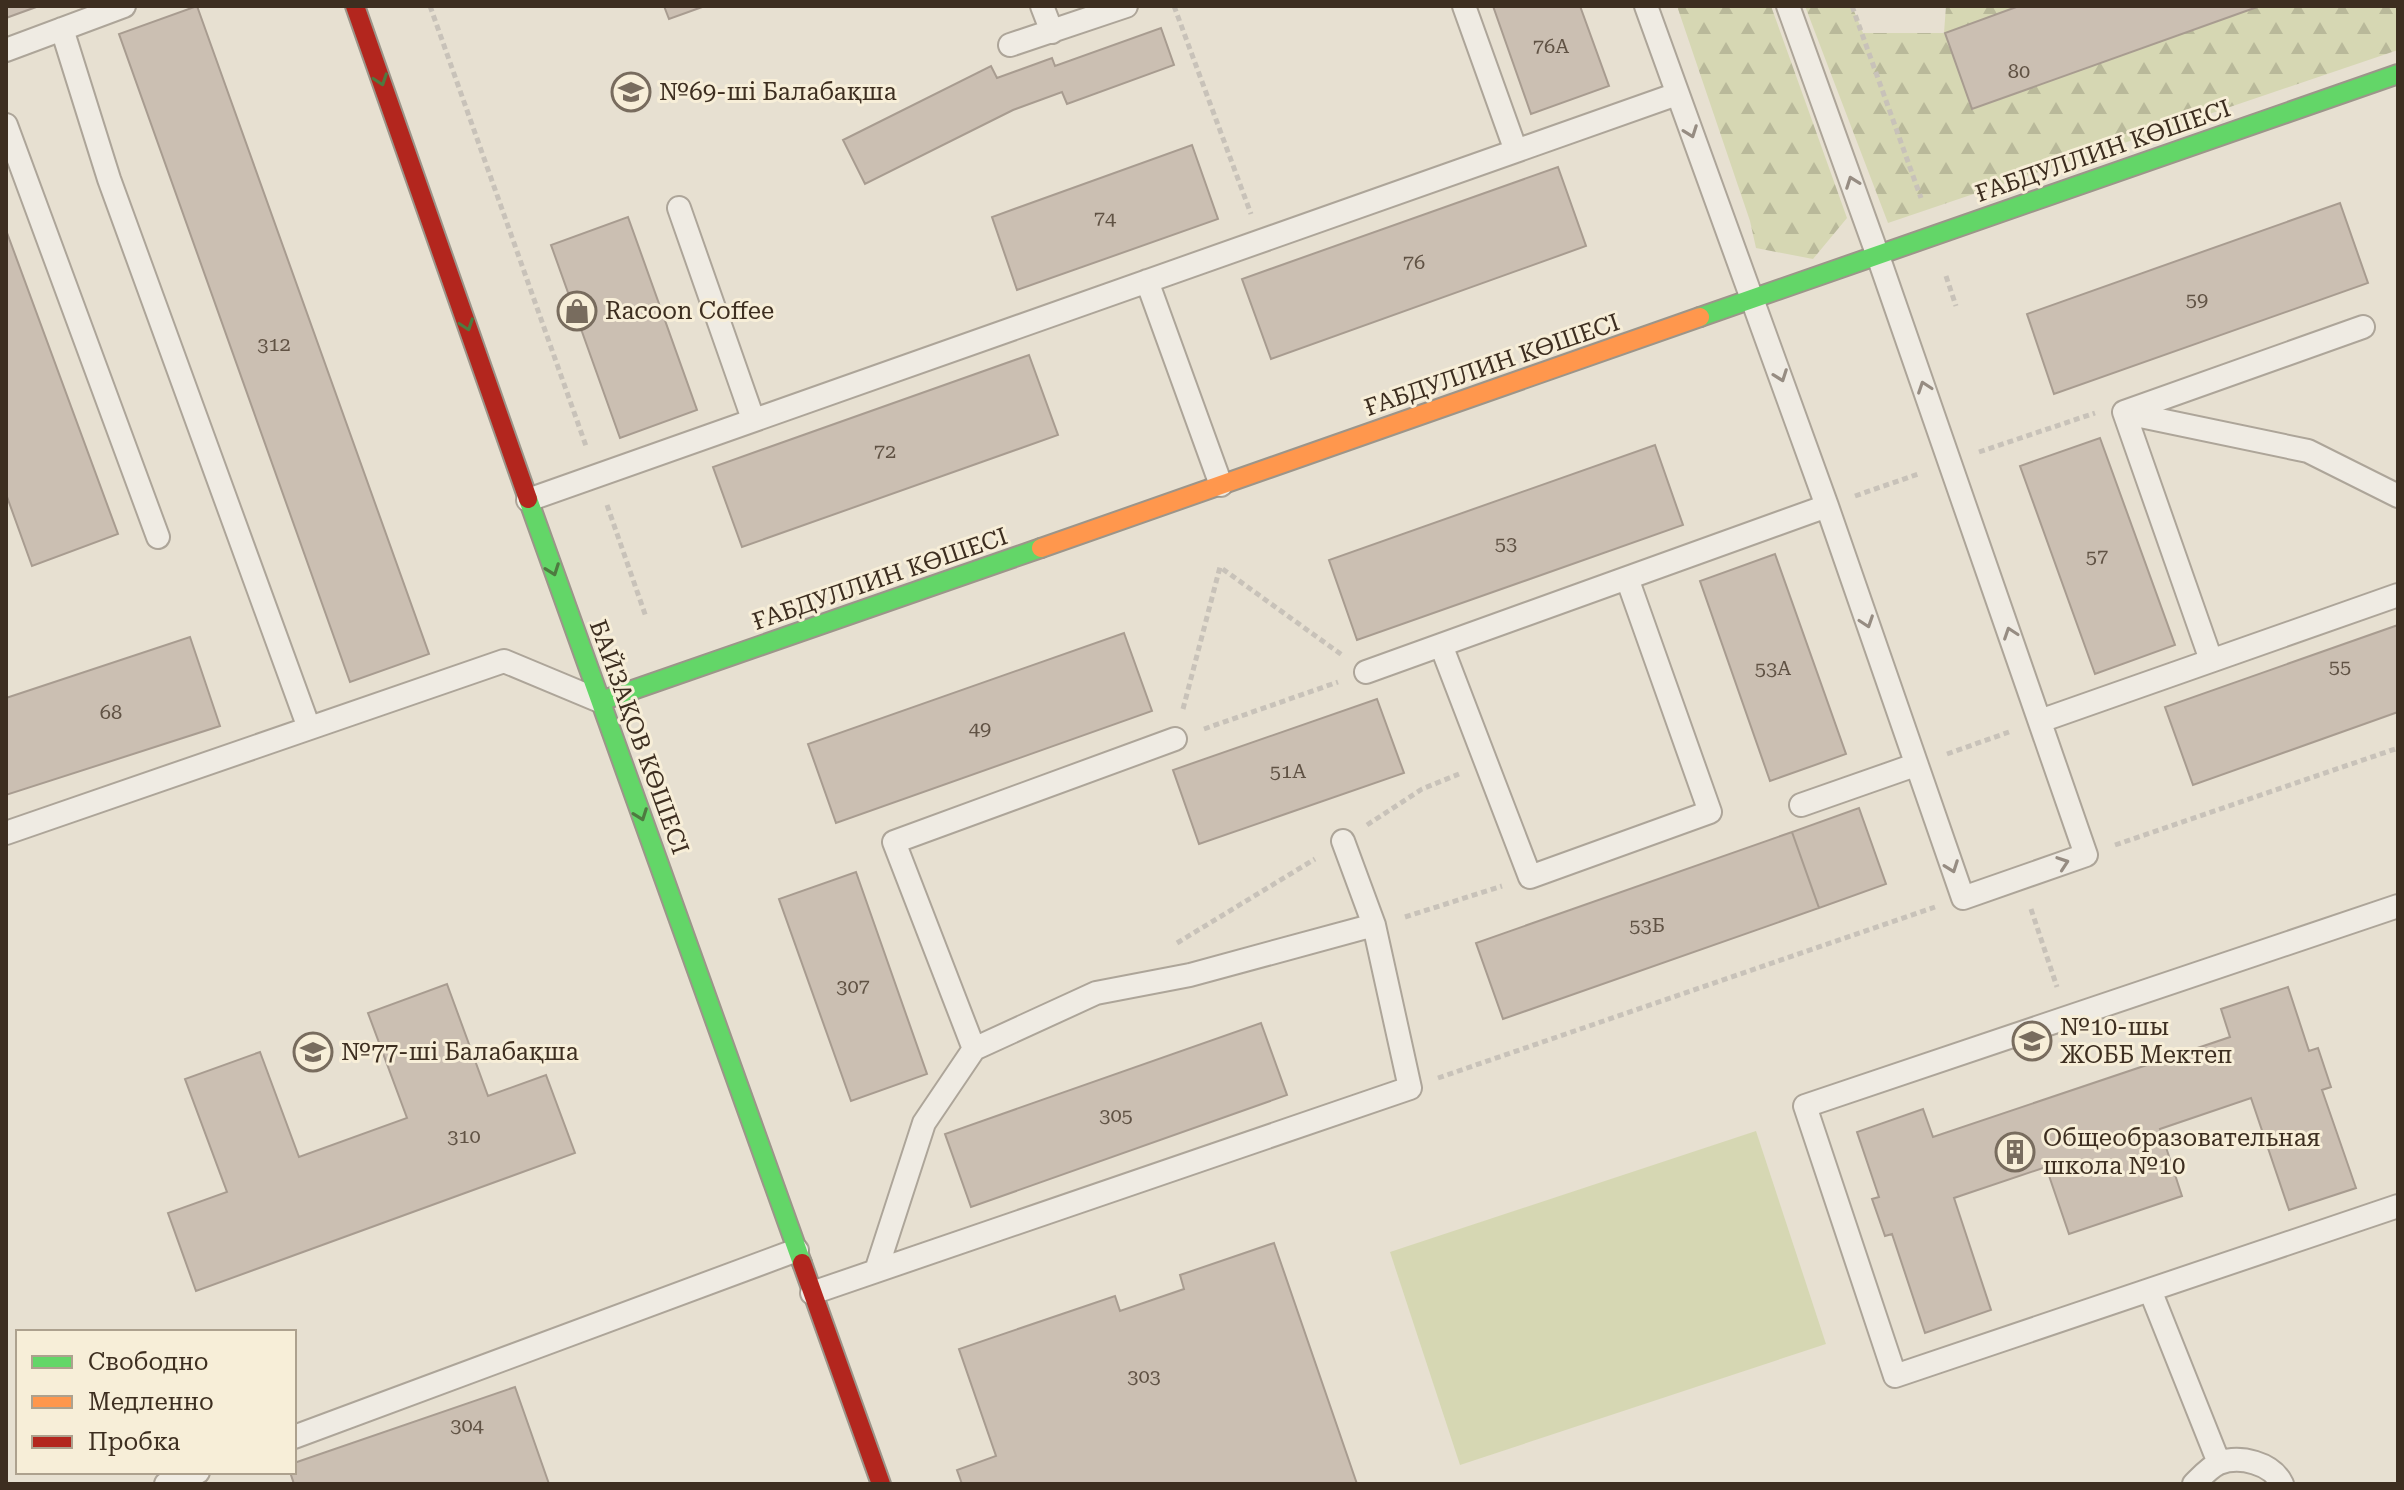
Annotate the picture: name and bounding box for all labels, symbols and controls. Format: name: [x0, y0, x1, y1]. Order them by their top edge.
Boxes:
house number: 76А: [1533, 34, 1569, 58]
house number: 80: [2008, 59, 2030, 83]
school or university icon: №69-ші Балабақша: [610, 71, 652, 113]
one-way arrow: [371, 72, 387, 86]
place label: №69-ші Балабақша: [659, 78, 897, 106]
street label: ҒАБДУЛЛИН КӨШЕСІ: [1972, 94, 2234, 208]
one-way arrow: [1682, 124, 1698, 138]
one-way arrow: [1845, 176, 1862, 190]
house number: 74: [1094, 206, 1117, 230]
house number: 76: [1403, 250, 1425, 274]
house number: 59: [2186, 287, 2208, 311]
shop icon: Racoon Coffee: [556, 290, 598, 332]
place label: Racoon Coffee: [605, 297, 774, 325]
street label: ҒАБДУЛЛИН КӨШЕСІ: [1361, 308, 1623, 422]
one-way arrow: [457, 317, 474, 331]
house number: 312: [257, 332, 291, 356]
one-way arrow: [1771, 368, 1788, 382]
one-way arrow: [1917, 381, 1933, 395]
house number: 72: [874, 439, 896, 463]
street label: ҒАБДУЛЛИН КӨШЕСІ: [749, 522, 1011, 636]
house number: 53: [1495, 531, 1517, 555]
house number: 57: [2086, 544, 2108, 568]
one-way arrow: [544, 562, 560, 576]
one-way arrow: [1857, 614, 1873, 628]
street label: БАЙЗАҚОВ КӨШЕСІ: [584, 616, 695, 858]
one-way arrow: [2003, 626, 2019, 640]
house number: 55: [2329, 654, 2351, 678]
house number: 53А: [1755, 656, 1791, 680]
house number: 68: [100, 700, 122, 724]
house number: 49: [969, 716, 991, 740]
house number: 51А: [1270, 759, 1306, 783]
one-way arrow: [632, 807, 648, 821]
one-way arrow: [2055, 856, 2069, 872]
one-way arrow: [1942, 860, 1959, 874]
house number: 53Б: [1629, 913, 1665, 937]
house number: 307: [836, 974, 870, 998]
place label: №10-шы ЖОББ Мектеп: [2060, 1013, 2232, 1069]
school or university icon: №10-шы ЖОББ Мектеп: [2011, 1020, 2053, 1062]
school or university icon: №77-ші Балабақша: [292, 1031, 334, 1073]
place label: №77-ші Балабақша: [341, 1038, 579, 1066]
house number: 305: [1099, 1103, 1133, 1127]
house number: 310: [447, 1124, 481, 1148]
place label: Общеобразовательная школа №10: [2043, 1124, 2320, 1180]
building icon: Общеобразовательная школа №10: [1994, 1131, 2036, 1173]
legend: [16, 1330, 296, 1474]
text: Свободно: [88, 1348, 209, 1376]
house number: 303: [1127, 1364, 1161, 1388]
text: Медленно: [88, 1388, 214, 1416]
house number: 304: [450, 1413, 485, 1437]
text: Пробка: [88, 1428, 180, 1456]

